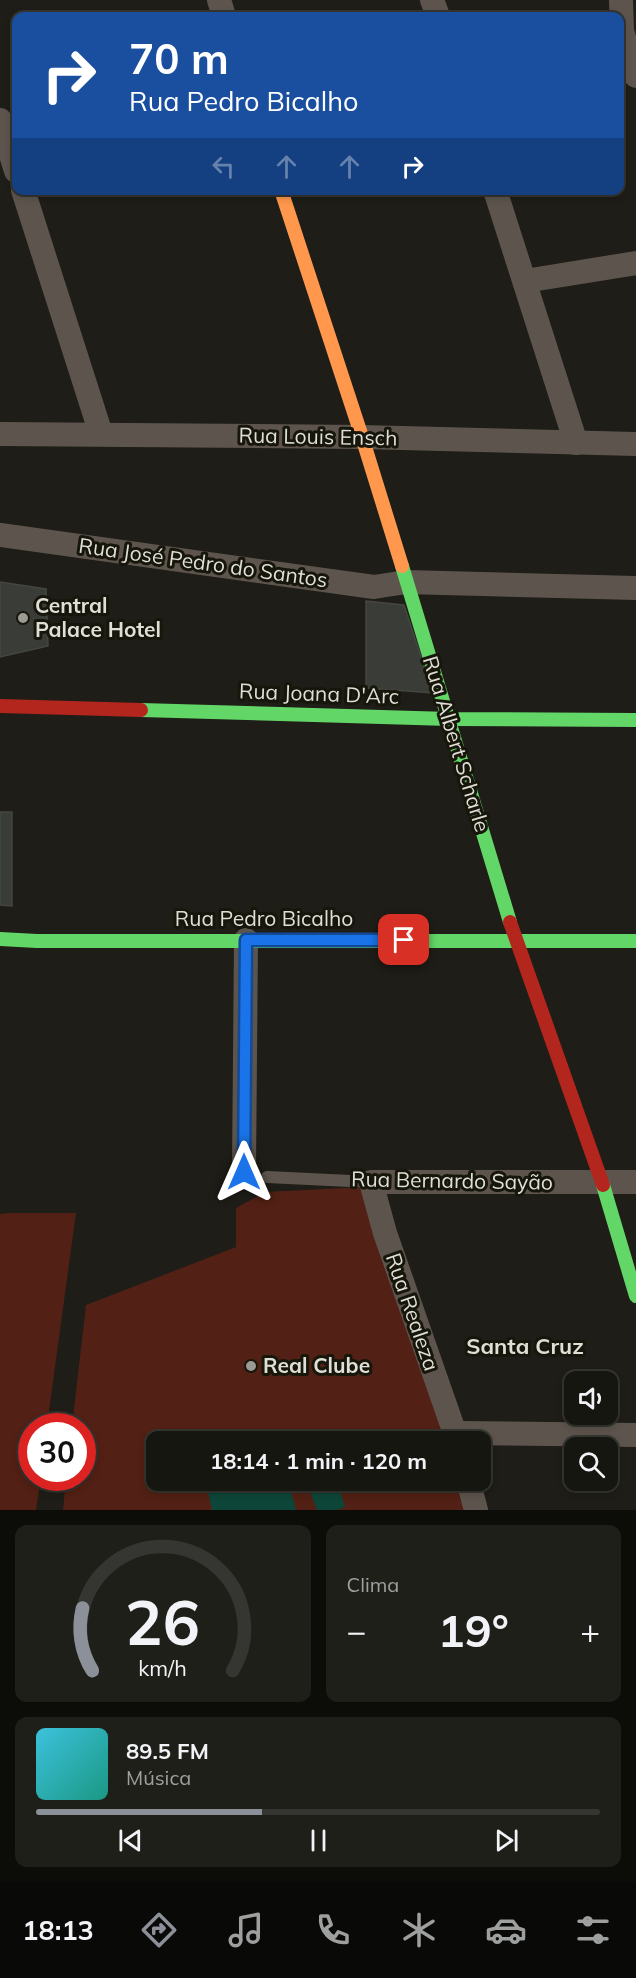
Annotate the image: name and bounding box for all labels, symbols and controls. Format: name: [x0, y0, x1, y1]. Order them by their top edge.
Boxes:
text: 70 m: [129, 32, 229, 85]
icon: right: [30, 36, 108, 114]
text: Rua Pedro Bicalho: [129, 84, 358, 118]
icon: left: [207, 150, 240, 183]
icon: ahead: [270, 150, 303, 183]
icon: ahead: [333, 150, 366, 183]
icon: right: [396, 150, 429, 183]
street label: Rua Louis Ensch: [238, 422, 398, 450]
street label: Rua José Pedro do Santos: [77, 532, 329, 592]
place label: Central Palace Hotel: [35, 592, 161, 642]
marker: Central Palace Hotel: [16, 611, 30, 625]
street label: Rua Albert Scharle: [418, 653, 496, 835]
street label: Rua Joana D'Arc: [238, 677, 400, 709]
street label: Rua Pedro Bicalho: [175, 905, 353, 931]
pin: [378, 914, 429, 965]
icon: arrive: [387, 923, 420, 956]
position arrow: [212, 1140, 276, 1204]
street label: Rua Bernardo Sayão: [351, 1165, 553, 1195]
street label: Rua Realeza: [381, 1249, 445, 1374]
district label: Santa Cruz: [466, 1332, 584, 1360]
place label: Real Clube: [263, 1352, 370, 1378]
marker: Real Clube: [244, 1359, 258, 1373]
map controls: [564, 1371, 618, 1491]
button: sound: [564, 1371, 618, 1425]
speed limit sign: 30: [18, 1413, 96, 1491]
button: search: [564, 1437, 618, 1491]
text: 18:14 · 1 min · 120 m: [210, 1447, 427, 1475]
text: Clima: [347, 1572, 399, 1597]
text: 26: [125, 1582, 200, 1661]
text: 19°: [438, 1602, 509, 1658]
text: −: [347, 1610, 366, 1651]
text: +: [580, 1610, 600, 1651]
text: km/h: [138, 1654, 187, 1681]
text: 89.5 FM: [126, 1737, 209, 1765]
text: Música: [126, 1765, 191, 1790]
icon: previous: [114, 1824, 147, 1857]
icon: pause: [302, 1824, 335, 1857]
icon: next: [490, 1824, 523, 1857]
icon: directions: [138, 1909, 180, 1951]
icon: music: [225, 1909, 267, 1951]
icon: phone: [312, 1909, 354, 1951]
icon: climate: [398, 1909, 440, 1951]
icon: car: [485, 1909, 527, 1951]
icon: filters: [572, 1909, 614, 1951]
text: 18:13: [22, 1913, 94, 1947]

